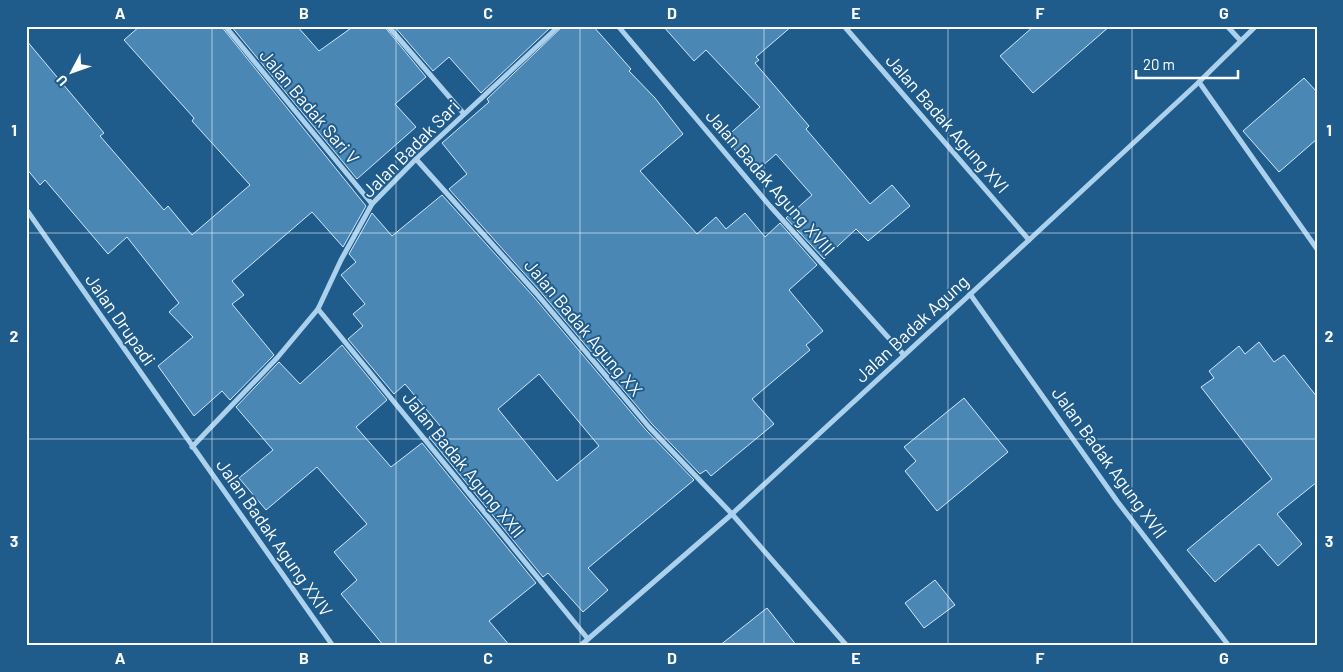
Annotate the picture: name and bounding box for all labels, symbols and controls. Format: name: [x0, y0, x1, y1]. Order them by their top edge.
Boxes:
text: A: [115, 3, 126, 22]
text: B: [299, 3, 309, 22]
text: C: [483, 3, 493, 22]
text: D: [667, 3, 677, 22]
text: E: [851, 3, 861, 22]
text: F: [1036, 3, 1045, 22]
text: G: [1219, 3, 1229, 22]
street label: Jalan Badak Sari V: [255, 44, 364, 169]
north arrow: [48, 48, 98, 98]
scale bar: [1136, 48, 1238, 80]
street label: Jalan Badak Agung XVI: [881, 49, 1014, 197]
text: 20 m: [1143, 55, 1175, 73]
text: U: [52, 72, 71, 90]
street label: Jalan Badak Sari: [357, 95, 464, 202]
street label: Jalan Badak Agung XVIII: [701, 105, 840, 260]
text: 1: [11, 120, 17, 139]
text: 1: [1326, 120, 1332, 139]
street label: Jalan Badak Agung XX: [520, 254, 648, 400]
street label: Jalan Drupadi: [81, 269, 161, 370]
street label: Jalan Badak Agung: [850, 270, 973, 387]
text: 2: [10, 326, 19, 345]
text: 2: [1325, 326, 1334, 345]
street label: Jalan Badak Agung XVII: [1048, 383, 1172, 542]
street label: Jalan Badak Agung XXII: [398, 387, 529, 542]
street label: Jalan Badak Agung XXIV: [212, 454, 338, 621]
text: 3: [10, 531, 18, 550]
text: 3: [1325, 531, 1333, 550]
text: A: [115, 648, 126, 667]
text: B: [299, 648, 309, 667]
text: C: [483, 648, 493, 667]
text: D: [667, 648, 677, 667]
text: E: [851, 648, 861, 667]
text: F: [1036, 648, 1045, 667]
text: G: [1219, 648, 1229, 667]

